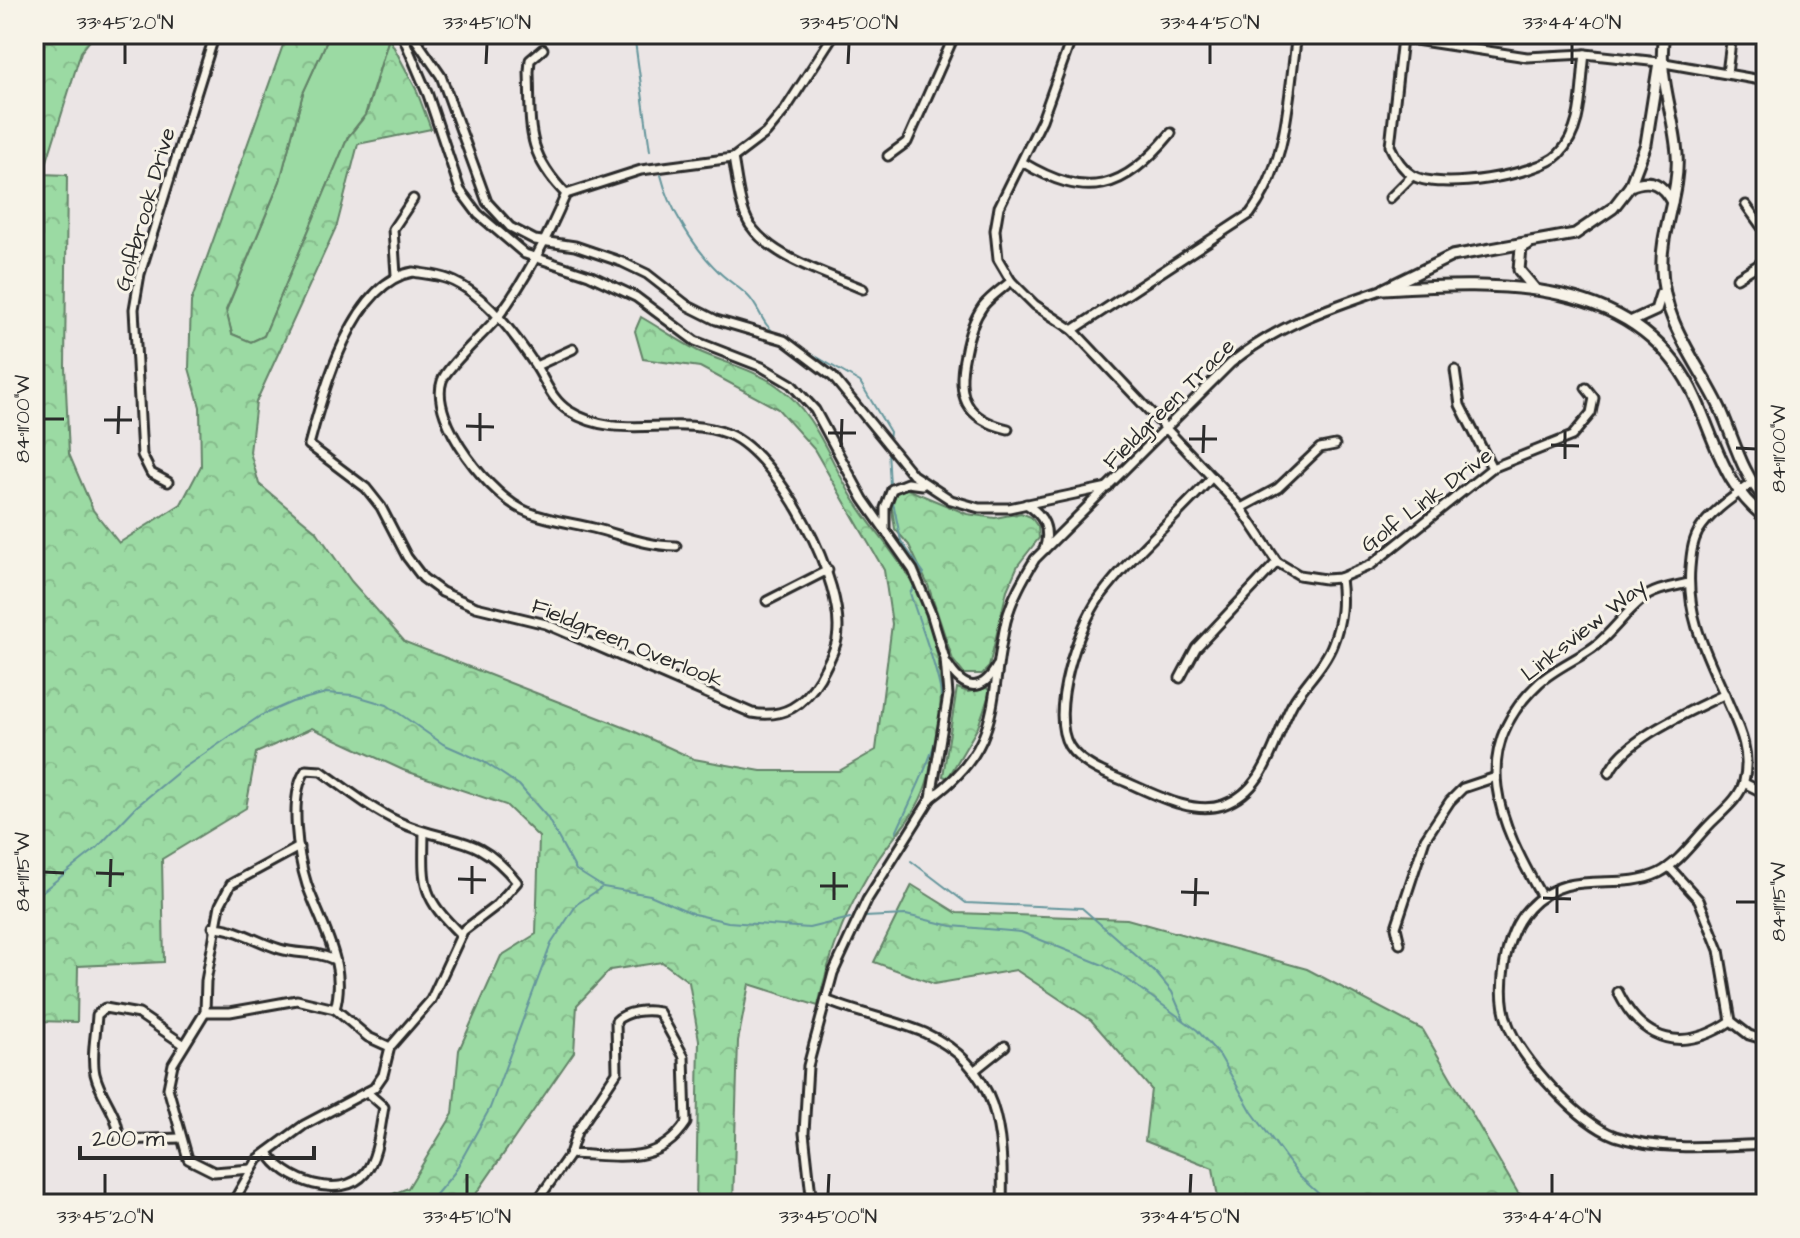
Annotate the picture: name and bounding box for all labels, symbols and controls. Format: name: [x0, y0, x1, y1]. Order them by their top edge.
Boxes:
text: 33°45'20"N: [76, 9, 174, 37]
text: 33°45'10"N: [443, 9, 531, 37]
text: 33°45'00"N: [800, 9, 898, 37]
text: 33°44'50"N: [1160, 9, 1260, 37]
text: 33°44'40"N: [1523, 9, 1621, 37]
street label: Golfbrook Drive: [107, 124, 184, 295]
street label: Fieldgreen Trace: [1096, 331, 1243, 478]
text: 84°11'00"W: [9, 375, 37, 463]
text: 84°11'00"W: [1765, 405, 1793, 493]
street label: Golf Link Drive: [1355, 440, 1499, 560]
street label: Linksview Way: [1515, 571, 1654, 690]
street label: Fieldgreen Overlook: [527, 591, 728, 697]
text: 84°11'15"W: [9, 832, 37, 912]
text: 84°11'15"W: [1765, 862, 1793, 942]
scale bar: [80, 1110, 314, 1160]
text: 200 m: [92, 1122, 165, 1156]
text: 33°45'20"N: [56, 1203, 154, 1231]
text: 33°45'10"N: [423, 1203, 511, 1231]
text: 33°45'00"N: [779, 1203, 877, 1231]
text: 33°44'50"N: [1140, 1203, 1240, 1231]
text: 33°44'40"N: [1503, 1203, 1601, 1231]

